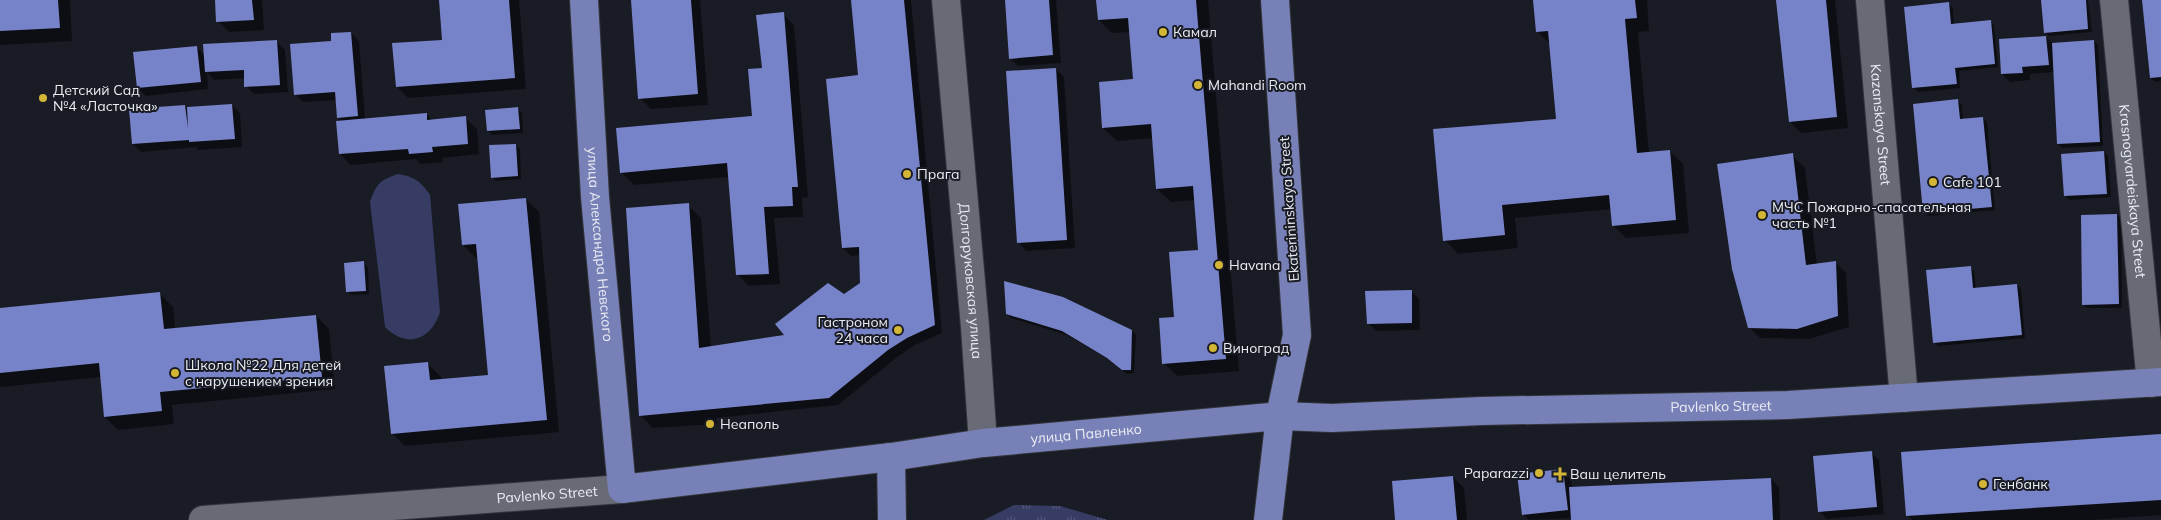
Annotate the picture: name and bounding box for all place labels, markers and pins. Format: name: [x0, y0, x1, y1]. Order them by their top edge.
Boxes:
place label: Камал: [1173, 23, 1217, 41]
marker: Камал: [1157, 26, 1169, 38]
place label: Mahandi Room: [1208, 76, 1306, 94]
marker: Mahandi Room: [1192, 79, 1204, 91]
place label: Детский Сад №4 «Ласточка»: [53, 81, 157, 115]
marker: Детский Сад №4 «Ласточка»: [37, 92, 49, 104]
place label: Прага: [917, 165, 960, 183]
marker: Прага: [901, 168, 913, 180]
place label: Cafe 101: [1943, 173, 2002, 191]
marker: Cafe 101: [1927, 176, 1939, 188]
place label: МЧС Пожарно-спасательная часть №1: [1772, 198, 1971, 232]
marker: МЧС Пожарно-спасательная часть №1: [1756, 209, 1768, 221]
place label: Havana: [1229, 256, 1280, 274]
marker: Havana: [1213, 259, 1225, 271]
place label: Гастроном 24 часа: [818, 313, 888, 347]
marker: Гастроном 24 часа: [892, 324, 904, 336]
place label: Виноград: [1223, 339, 1290, 357]
marker: Виноград: [1207, 342, 1219, 354]
place label: Школа №22 Для детей с нарушением зрения: [185, 356, 341, 390]
marker: Школа №22 Для детей с нарушением зрения: [169, 367, 181, 379]
place label: Неаполь: [720, 415, 780, 433]
marker: Неаполь: [704, 418, 716, 430]
place label: Paparazzi: [1464, 464, 1529, 482]
place label: Ваш целитель: [1570, 465, 1666, 483]
marker: Paparazzi: [1533, 467, 1545, 479]
marker: Ваш целитель: [1554, 468, 1566, 480]
place label: Генбанк: [1993, 475, 2048, 493]
marker: Генбанк: [1977, 478, 1989, 490]

